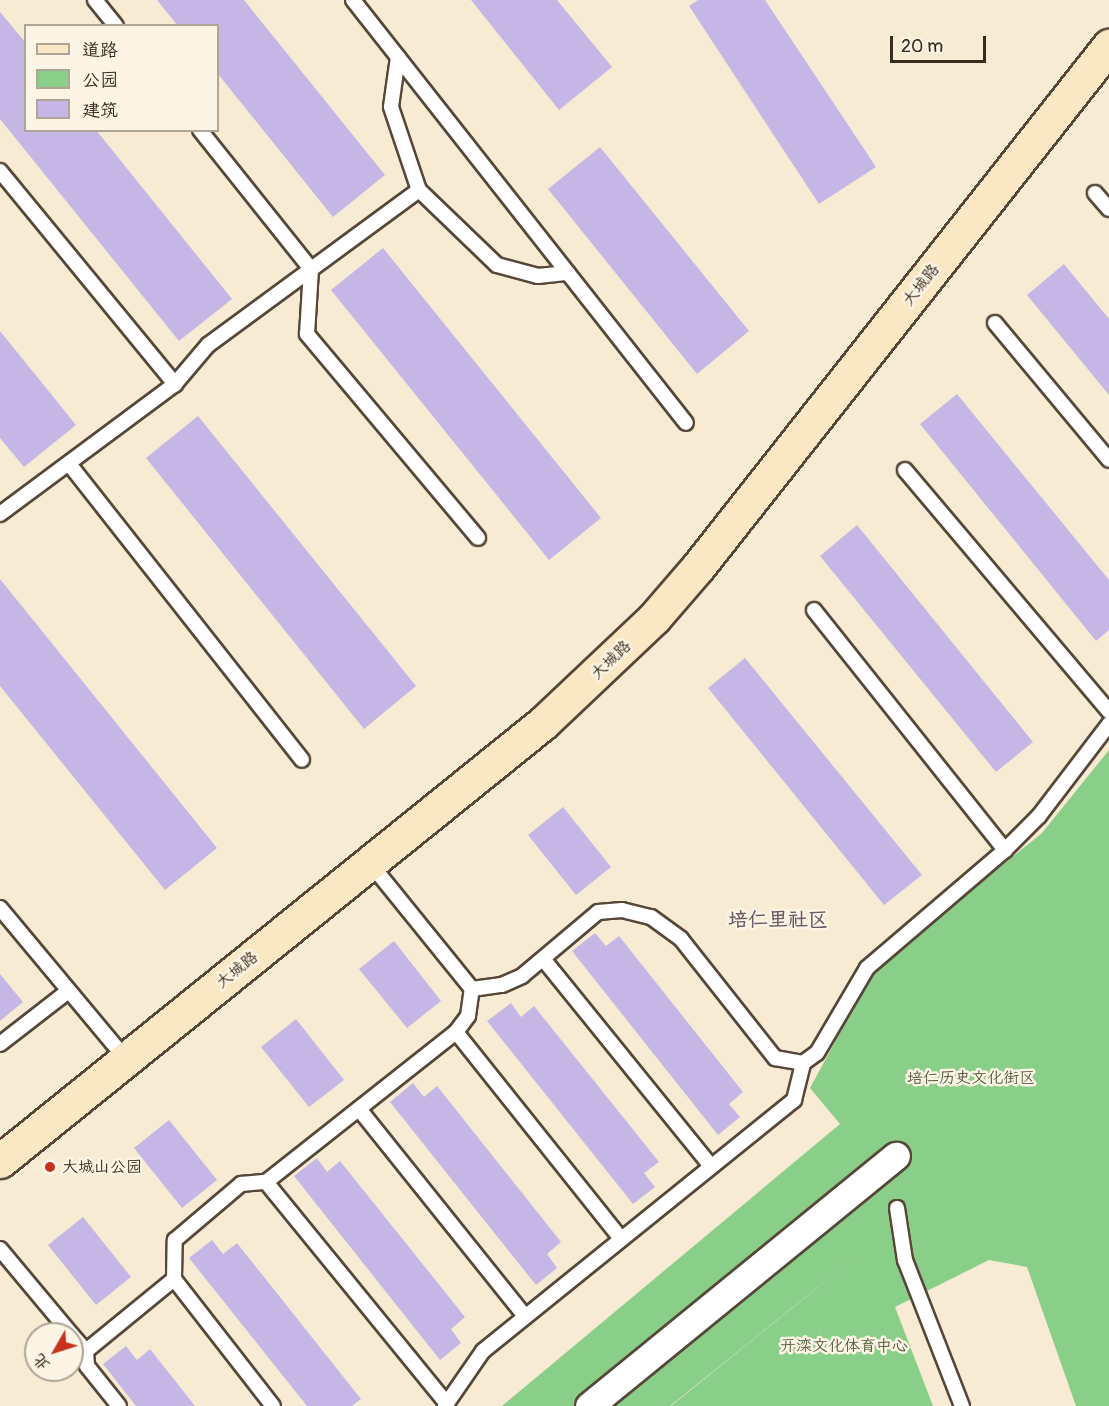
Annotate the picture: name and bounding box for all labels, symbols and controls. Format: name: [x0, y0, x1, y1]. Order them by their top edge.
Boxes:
legend: [24, 24, 219, 132]
scale bar: [893, 24, 989, 62]
text: 20 m: [901, 35, 943, 58]
text: 道路: [82, 39, 118, 62]
text: 公园: [82, 69, 118, 92]
text: 建筑: [82, 99, 118, 122]
street label: 大城路: [899, 260, 943, 310]
street label: 大城路: [587, 636, 635, 684]
district label: 培仁里社区: [728, 907, 828, 931]
street label: 大城路: [212, 947, 262, 993]
park label: 培仁历史文化街区: [907, 1068, 1035, 1088]
place label: 大城山公园: [62, 1157, 142, 1177]
marker: 大城山公园: [43, 1160, 57, 1174]
north arrow: [24, 1322, 84, 1382]
park label: 开滦文化体育中心: [780, 1336, 908, 1356]
text: 北: [29, 1350, 54, 1375]

